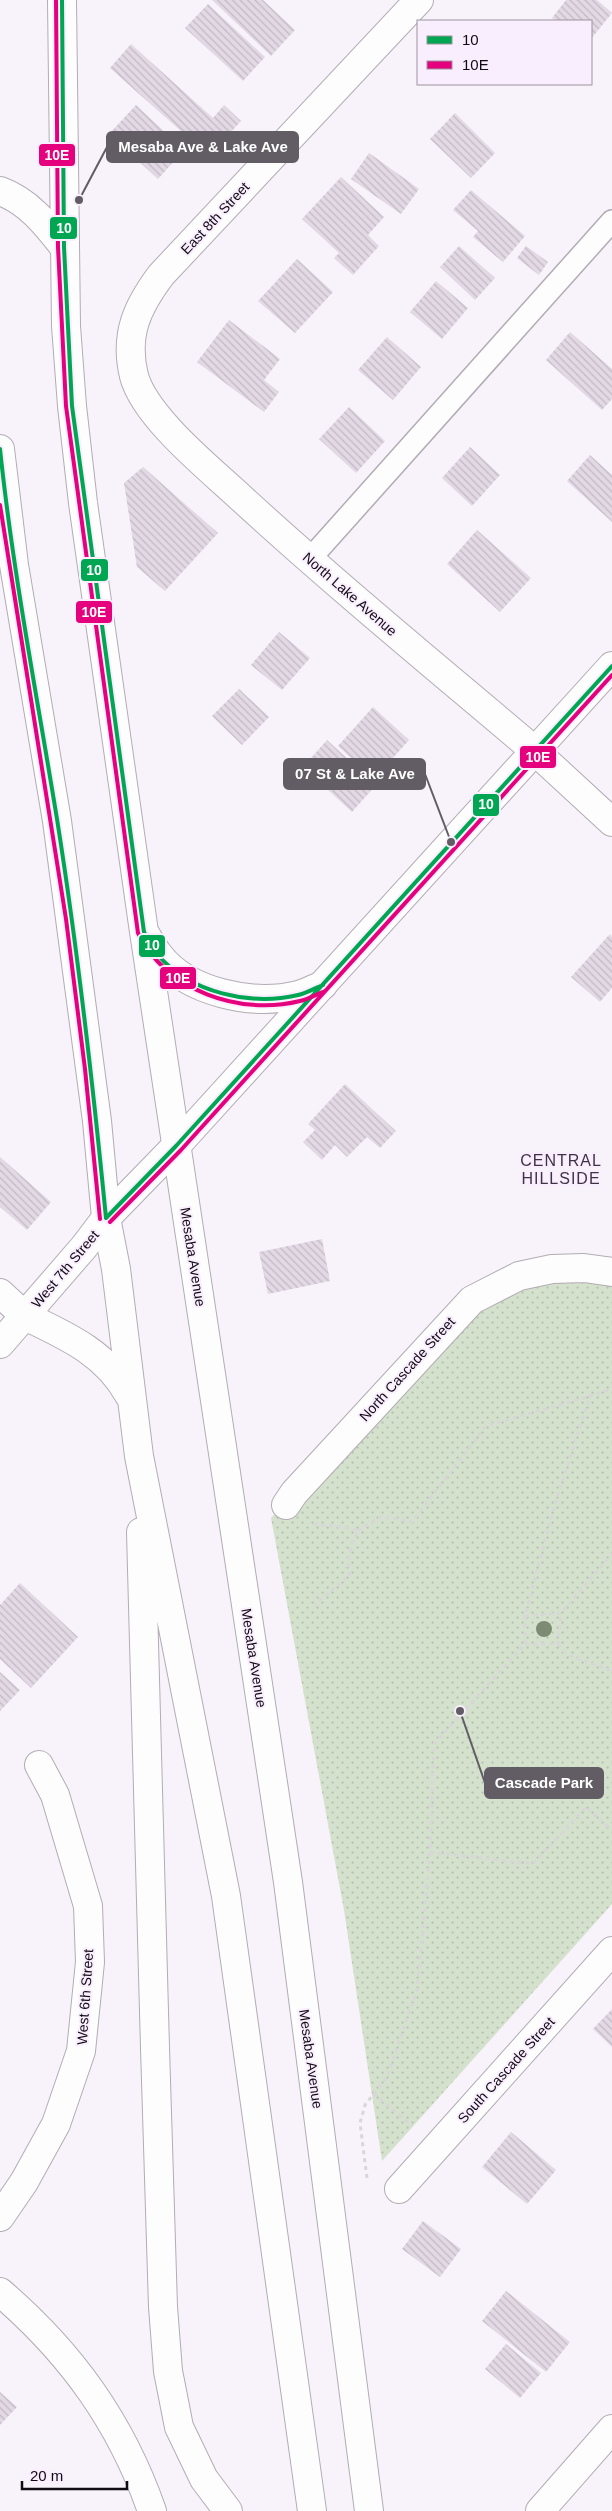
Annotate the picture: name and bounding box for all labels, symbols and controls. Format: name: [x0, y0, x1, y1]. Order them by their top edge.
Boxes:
legend: [417, 20, 592, 85]
text: 10: [462, 31, 479, 48]
text: 10E: [462, 56, 489, 73]
callout: Mesaba Ave & Lake Ave: [107, 132, 298, 162]
text: Mesaba Ave & Lake Ave: [118, 138, 288, 155]
line badge: 10E: [38, 143, 76, 167]
text: 10E: [45, 147, 69, 163]
street label: East 8th Street: [178, 179, 253, 257]
line badge: 10: [49, 216, 78, 240]
text: 10: [56, 220, 72, 236]
street label: North Lake Avenue: [300, 549, 400, 639]
line badge: 10: [80, 558, 109, 582]
text: 10: [86, 562, 102, 578]
line badge: 10E: [75, 600, 113, 624]
text: 10E: [82, 604, 106, 620]
line badge: 10E: [519, 745, 557, 769]
text: 10E: [526, 749, 550, 765]
callout: 07 St & Lake Ave: [284, 759, 425, 789]
text: 07 St & Lake Ave: [295, 765, 415, 782]
line badge: 10: [472, 793, 500, 817]
text: 10: [478, 796, 494, 812]
line badge: 10: [138, 934, 166, 958]
text: 10: [144, 937, 160, 953]
line badge: 10E: [159, 966, 197, 990]
text: 10E: [166, 970, 190, 986]
district label: CENTRAL HILLSIDE: [520, 1152, 602, 1187]
street label: Mesaba Avenue: [177, 1206, 209, 1308]
street label: West 7th Street: [28, 1227, 102, 1311]
street label: North Cascade Street: [356, 1314, 458, 1424]
street label: Mesaba Avenue: [238, 1607, 270, 1709]
callout: Cascade Park: [485, 1768, 603, 1798]
text: Cascade Park: [495, 1774, 594, 1791]
street label: West 6th Street: [74, 1948, 96, 2046]
street label: Mesaba Avenue: [296, 2008, 326, 2110]
street label: South Cascade Street: [454, 2014, 558, 2126]
scale bar: [22, 2458, 128, 2490]
text: 20 m: [30, 2467, 63, 2484]

